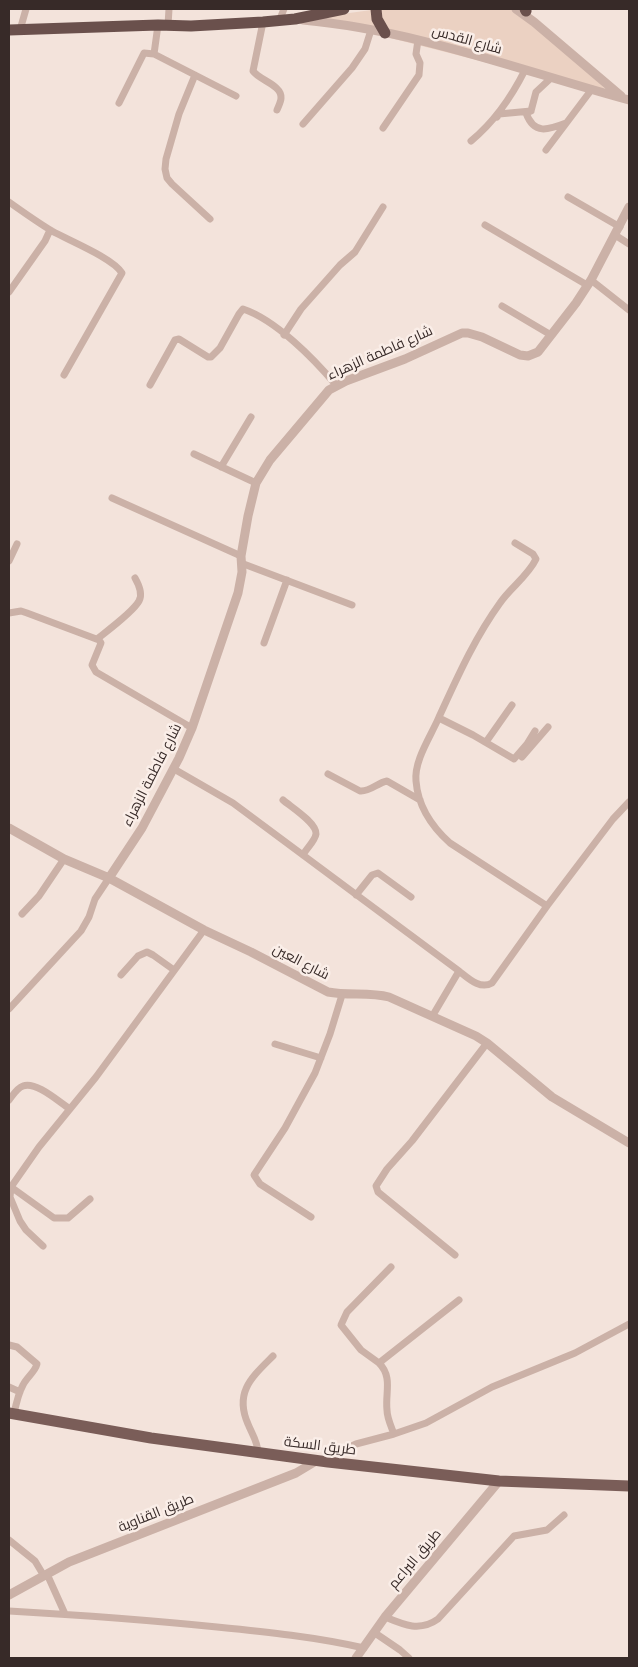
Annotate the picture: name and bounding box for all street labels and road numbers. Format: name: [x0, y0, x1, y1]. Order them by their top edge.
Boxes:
street label: شارع القدس: [430, 22, 504, 58]
street label: شارع فاطمة الزهراء: [325, 322, 435, 384]
street label: شارع فاطمة الزهراء: [119, 721, 185, 829]
street label: شارع العين: [270, 941, 332, 983]
street label: طريق السكة: [283, 1433, 357, 1459]
street label: طريق القناوية: [116, 1490, 196, 1536]
street label: طريق البراعم: [385, 1526, 445, 1592]

